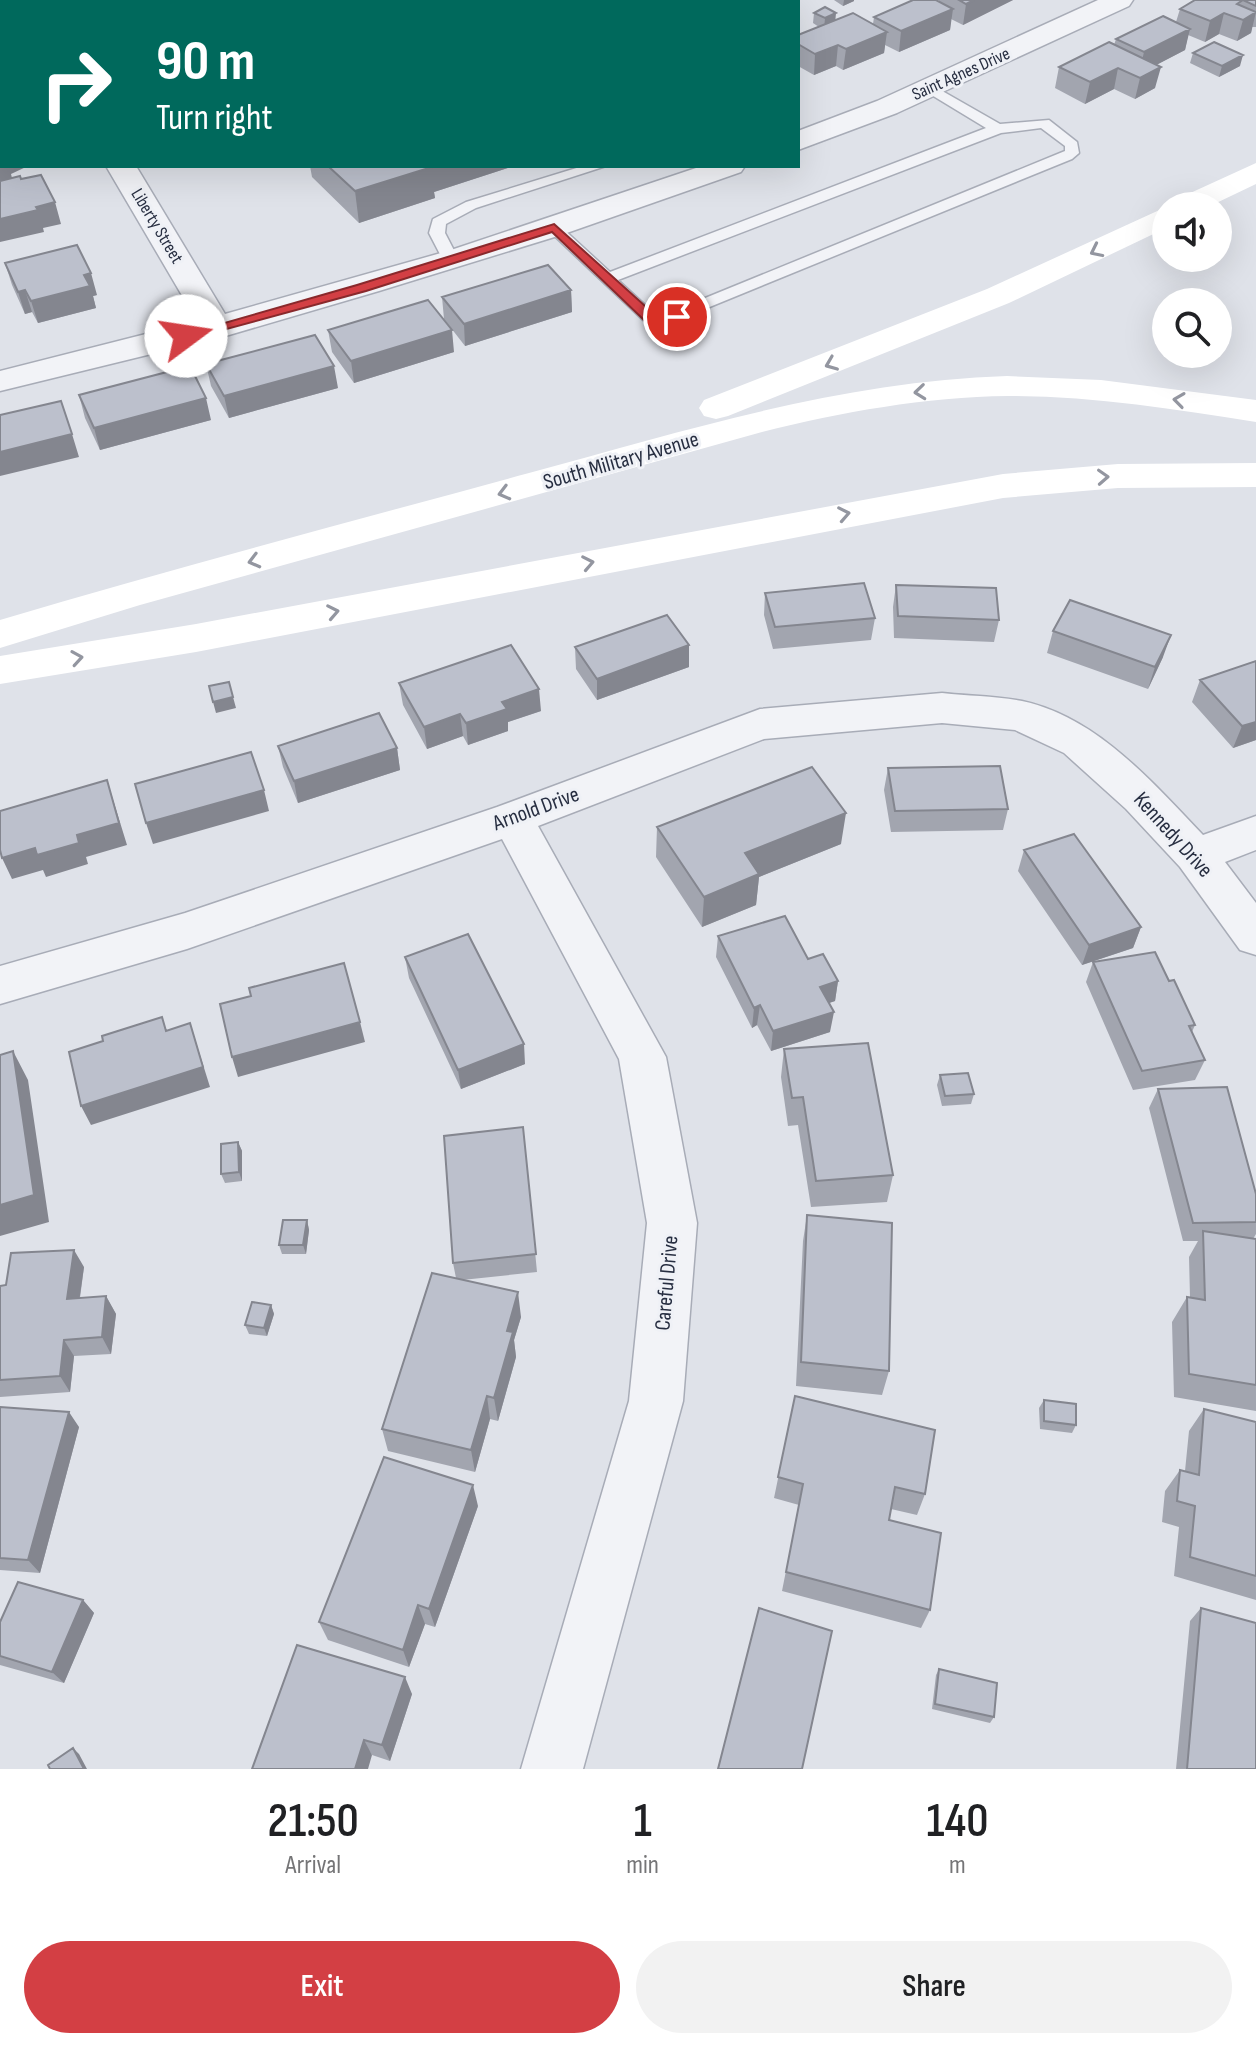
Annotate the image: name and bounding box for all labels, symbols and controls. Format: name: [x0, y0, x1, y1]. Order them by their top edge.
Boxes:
text: 90 m: [156, 29, 255, 96]
icon: right: [24, 32, 128, 136]
street label: Saint Agnes Drive: [909, 43, 1013, 105]
text: Turn right: [156, 97, 273, 140]
street label: Liberty Street: [127, 185, 188, 268]
map controls: [1152, 192, 1232, 368]
button: sound: [1152, 192, 1232, 272]
one-way arrow: [1090, 241, 1105, 256]
pin: [643, 283, 711, 351]
button: search: [1152, 288, 1232, 368]
position arrow: [144, 294, 228, 378]
icon: arrive: [655, 295, 699, 339]
one-way arrow: [825, 354, 839, 371]
one-way arrow: [913, 383, 926, 400]
one-way arrow: [1172, 391, 1185, 408]
street label: South Military Avenue: [540, 426, 702, 496]
one-way arrow: [1097, 468, 1110, 485]
one-way arrow: [498, 484, 512, 500]
one-way arrow: [836, 506, 850, 523]
one-way arrow: [247, 552, 261, 569]
one-way arrow: [581, 555, 594, 572]
one-way arrow: [326, 604, 339, 621]
one-way arrow: [70, 651, 84, 668]
street label: Arnold Drive: [488, 781, 583, 837]
street label: Kennedy Drive: [1128, 787, 1218, 883]
street label: Careful Drive: [649, 1234, 685, 1332]
text: 21:50: [268, 1793, 359, 1850]
text: 1: [634, 1793, 652, 1850]
text: 140: [927, 1793, 988, 1850]
text: Arrival: [285, 1850, 341, 1881]
text: min: [626, 1850, 659, 1881]
text: m: [949, 1850, 966, 1881]
button: Exit: [24, 1941, 620, 2033]
button: Share: [636, 1941, 1232, 2033]

